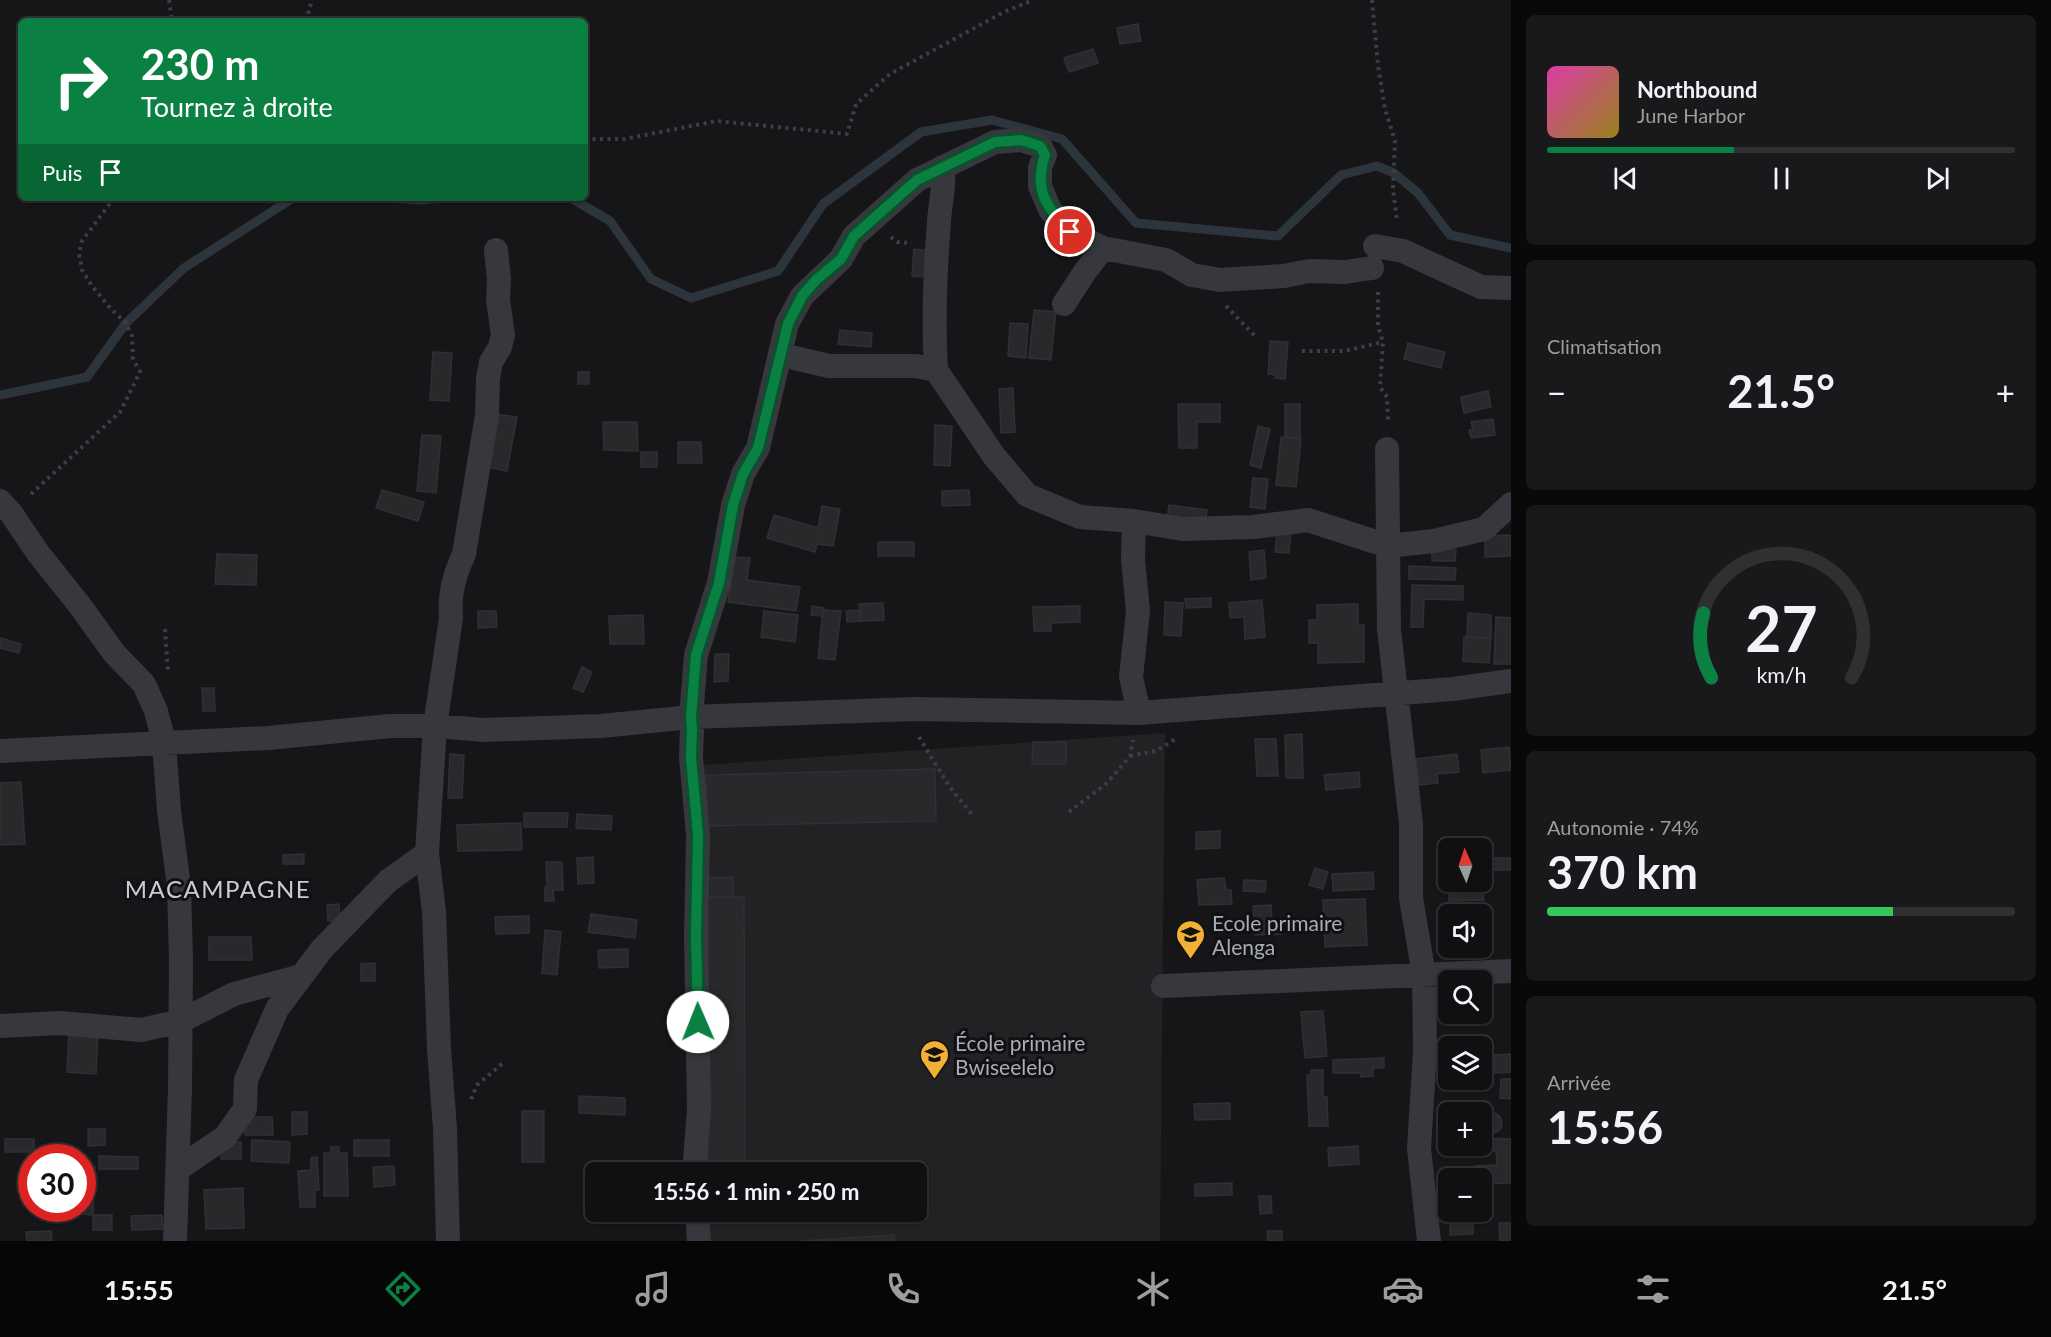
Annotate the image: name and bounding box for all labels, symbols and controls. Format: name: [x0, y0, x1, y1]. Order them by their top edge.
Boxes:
text: 230 m: [141, 39, 259, 89]
icon: right: [42, 42, 120, 120]
text: Northbound: [1637, 76, 1757, 103]
text: Tournez à droite: [141, 90, 333, 123]
text: June Harbor: [1637, 103, 1745, 127]
icon: arrive: [94, 156, 127, 189]
text: Puis: [42, 159, 82, 186]
icon: previous: [1609, 162, 1642, 195]
icon: pause: [1765, 162, 1798, 195]
icon: next: [1921, 162, 1954, 195]
pin: [1044, 206, 1095, 257]
icon: arrive: [1053, 215, 1086, 248]
text: Climatisation: [1547, 334, 1662, 358]
text: 21.5°: [1727, 364, 1835, 418]
text: −: [1547, 372, 1566, 412]
text: +: [1996, 372, 2015, 412]
text: 27: [1745, 590, 1817, 665]
text: km/h: [1756, 662, 1806, 688]
text: Autonomie · 74%: [1547, 815, 1699, 839]
north arrow: [1438, 838, 1492, 892]
map controls: [1438, 838, 1492, 1222]
text: 370 km: [1547, 845, 1698, 899]
district label: MACAMPAGNE: [125, 874, 311, 903]
button: sound: [1438, 904, 1492, 958]
place label: Ecole primaire Alenga: [1212, 910, 1342, 959]
school or university icon: Ecole primaire Alenga: [1175, 918, 1207, 960]
button: search: [1438, 970, 1492, 1024]
position arrow: [666, 990, 730, 1054]
place label: École primaire Bwiseelelo: [955, 1030, 1085, 1079]
button: layers: [1438, 1036, 1492, 1090]
school or university icon: École primaire Bwiseelelo: [918, 1038, 950, 1080]
text: Arrivée: [1547, 1070, 1611, 1094]
text: 15:56: [1547, 1100, 1663, 1154]
button: +: [1438, 1102, 1492, 1156]
speed limit sign: 30: [18, 1144, 96, 1222]
button: −: [1438, 1168, 1492, 1222]
text: 15:56 · 1 min · 250 m: [653, 1178, 859, 1205]
icon: directions: [382, 1268, 424, 1310]
icon: music: [632, 1268, 674, 1310]
icon: phone: [882, 1268, 924, 1310]
icon: climate: [1132, 1268, 1174, 1310]
icon: car: [1382, 1268, 1424, 1310]
icon: filters: [1632, 1268, 1674, 1310]
text: 15:55: [104, 1273, 174, 1306]
text: 21.5°: [1882, 1273, 1947, 1306]

